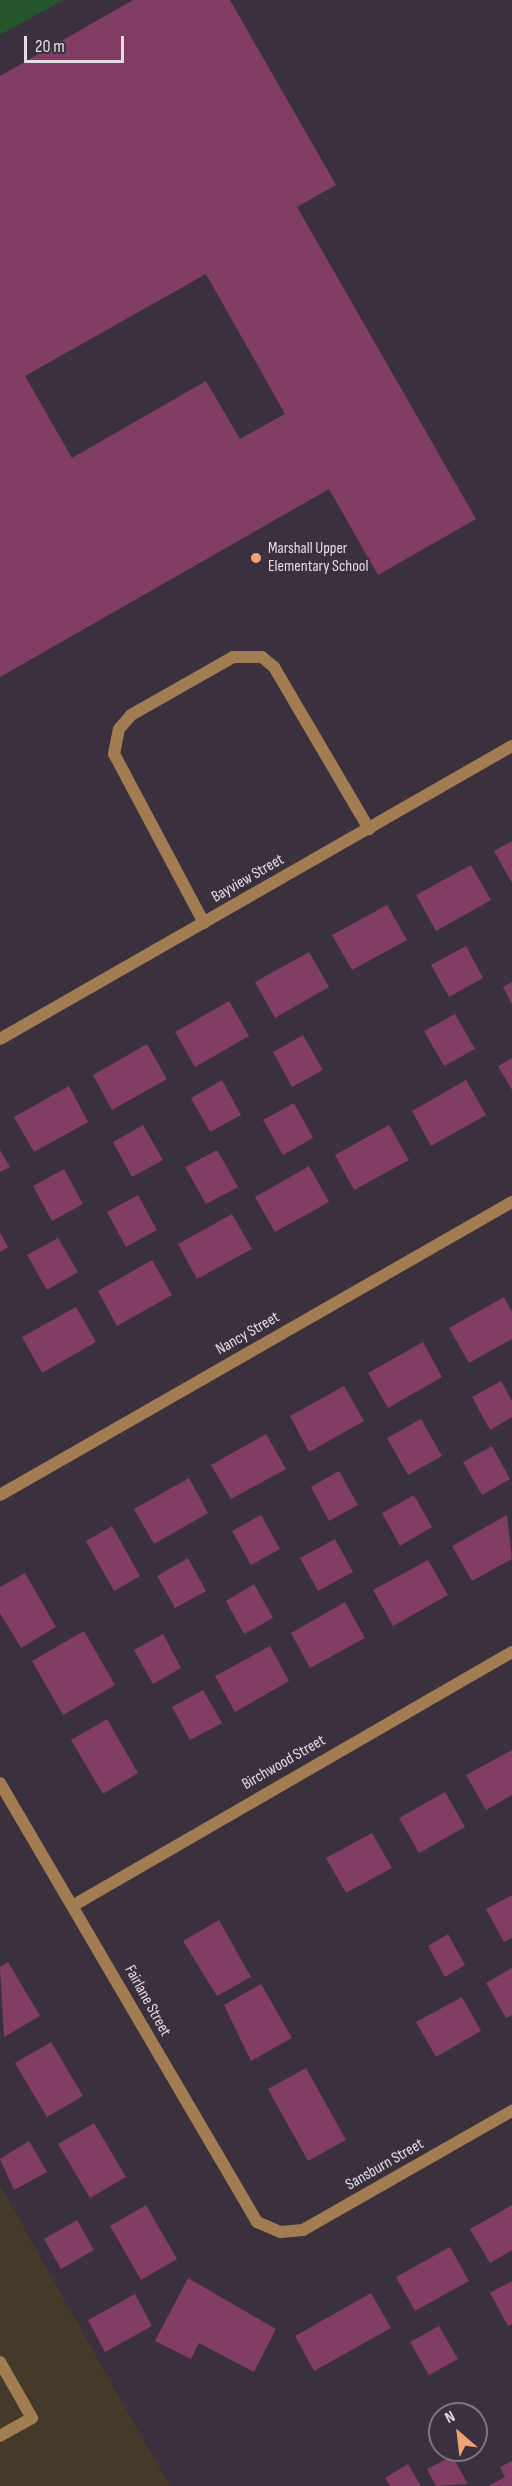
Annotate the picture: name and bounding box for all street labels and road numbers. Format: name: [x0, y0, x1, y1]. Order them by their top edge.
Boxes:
street label: Bayview Street: [208, 851, 288, 907]
street label: Nancy Street: [213, 1308, 283, 1360]
street label: Birchwood Street: [239, 1731, 329, 1795]
street label: Fairlane Street: [120, 1962, 174, 2040]
street label: Sansburn Street: [343, 2135, 427, 2195]

